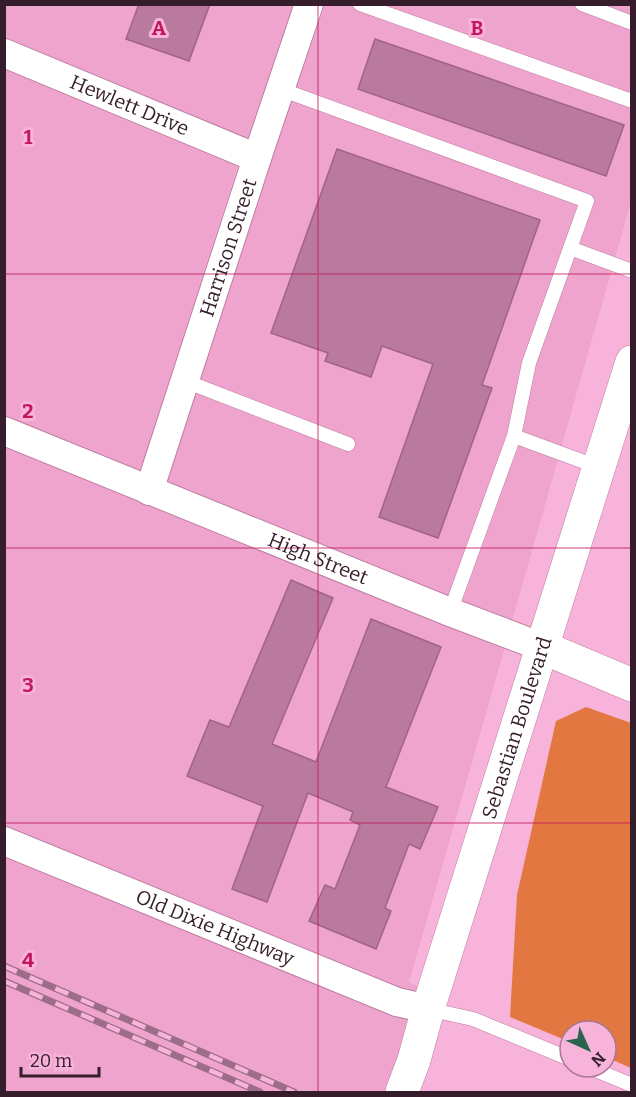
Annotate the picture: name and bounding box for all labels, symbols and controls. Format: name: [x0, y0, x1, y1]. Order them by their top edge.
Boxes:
text: A: [152, 16, 167, 40]
text: B: [471, 16, 484, 40]
street label: Hewlett Drive: [67, 70, 193, 140]
text: 1: [24, 125, 33, 149]
street label: Harrison Street: [194, 175, 262, 320]
text: 2: [22, 399, 34, 423]
street label: High Street: [265, 527, 372, 589]
street label: Sebastian Boulevard: [477, 634, 557, 822]
text: 3: [22, 673, 34, 697]
street label: Old Dixie Highway: [132, 884, 298, 971]
text: 4: [22, 948, 34, 972]
north arrow: [558, 1019, 618, 1079]
scale bar: [21, 1040, 99, 1078]
text: N: [587, 1048, 609, 1070]
text: 20 m: [30, 1050, 72, 1072]

